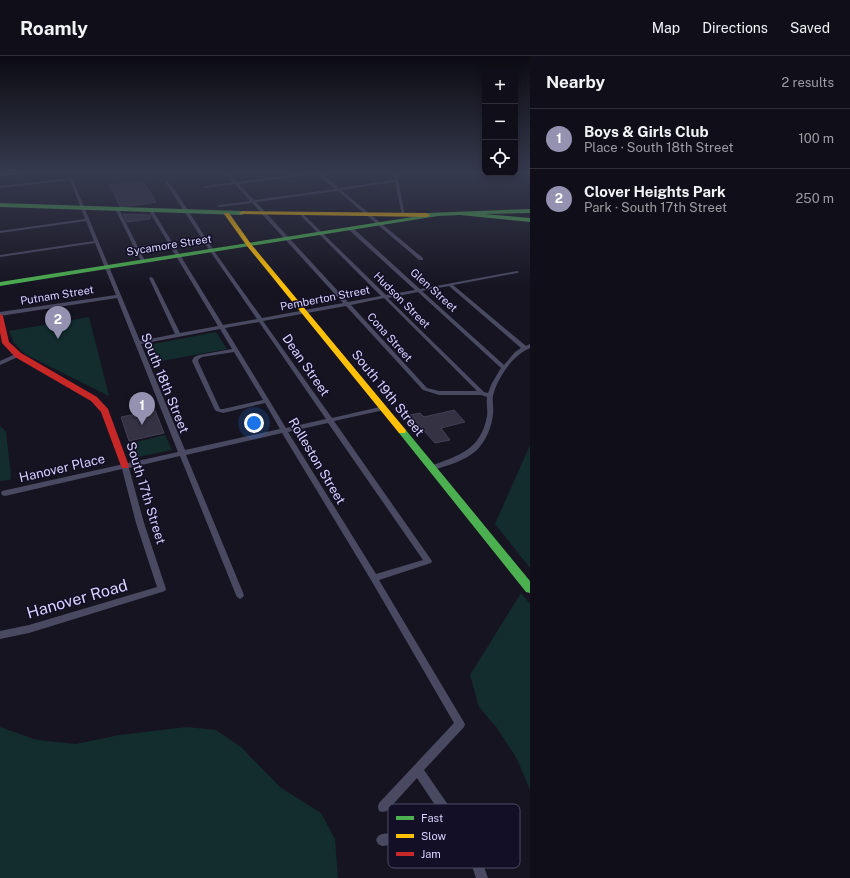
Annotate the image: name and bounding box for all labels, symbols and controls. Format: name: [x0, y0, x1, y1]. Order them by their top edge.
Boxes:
text: Roamly: [20, 17, 88, 39]
text: Map: [652, 20, 680, 36]
text: Directions: [702, 20, 768, 36]
text: Saved: [790, 20, 830, 36]
map controls: [482, 68, 518, 176]
button: +: [482, 68, 518, 104]
text: Nearby: [546, 72, 605, 92]
text: 2 results: [782, 75, 834, 90]
button: −: [482, 104, 518, 140]
text: Boys & Girls Club: [584, 123, 709, 140]
text: 1: [556, 131, 562, 146]
text: 100 m: [798, 131, 834, 146]
button: locate: [482, 140, 518, 176]
text: Place · South 18th Street: [584, 140, 734, 155]
text: Clover Heights Park: [584, 183, 726, 200]
text: 2: [555, 191, 563, 206]
text: 250 m: [796, 191, 834, 206]
text: Park · South 17th Street: [584, 200, 727, 215]
street label: Sycamore Street: [126, 232, 212, 258]
street label: Glen Street: [408, 266, 460, 314]
street label: Hudson Street: [371, 269, 433, 331]
street label: Putnam Street: [19, 283, 95, 307]
street label: Pemberton Street: [279, 283, 371, 313]
pin: 2: [45, 306, 71, 339]
street label: Cona Street: [365, 310, 415, 364]
street label: South 18th Street: [138, 331, 192, 435]
street label: Dean Street: [279, 331, 333, 399]
street label: South 19th Street: [349, 347, 427, 439]
pin: 1: [129, 392, 155, 425]
your location: [244, 413, 264, 433]
street label: Rolleston Street: [285, 415, 349, 507]
street label: South 17th Street: [123, 440, 169, 546]
street label: Hanover Place: [18, 451, 106, 485]
street label: Hanover Road: [24, 576, 130, 622]
legend: [388, 804, 520, 868]
text: Fast: [421, 812, 443, 824]
text: Slow: [421, 830, 447, 842]
text: Jam: [421, 848, 441, 860]

